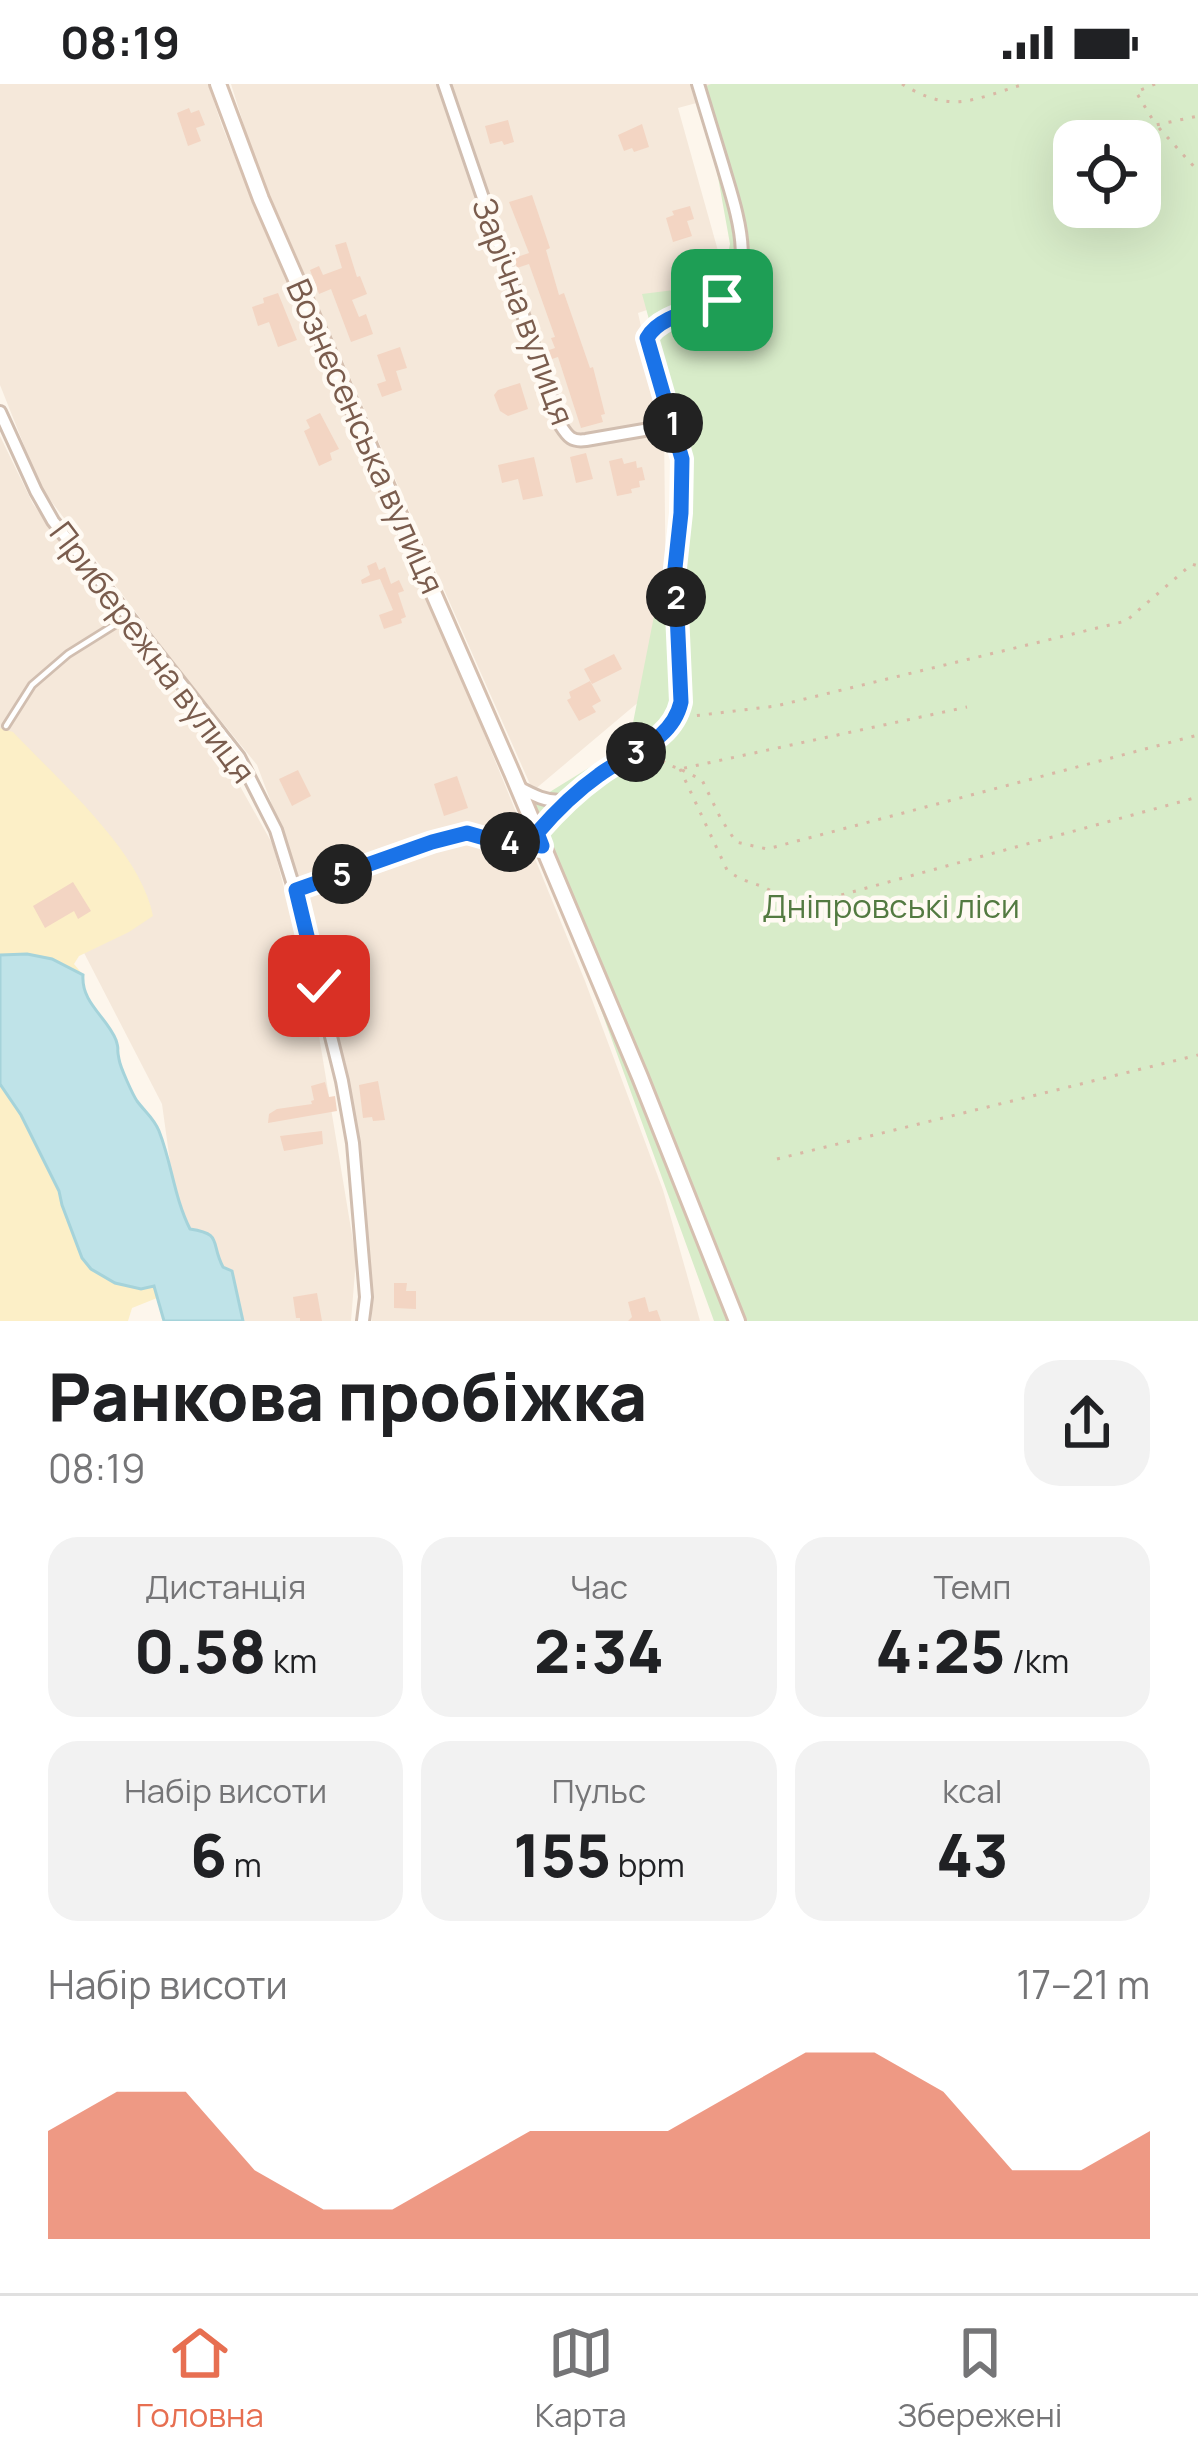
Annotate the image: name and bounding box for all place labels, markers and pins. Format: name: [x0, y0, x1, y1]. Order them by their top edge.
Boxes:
pin: [671, 249, 773, 351]
pin: 1: [643, 393, 703, 453]
pin: 2: [646, 567, 706, 627]
pin: 3: [606, 722, 666, 782]
pin: 4: [480, 812, 540, 872]
pin: 5: [312, 844, 372, 904]
pin: [268, 935, 370, 1037]

